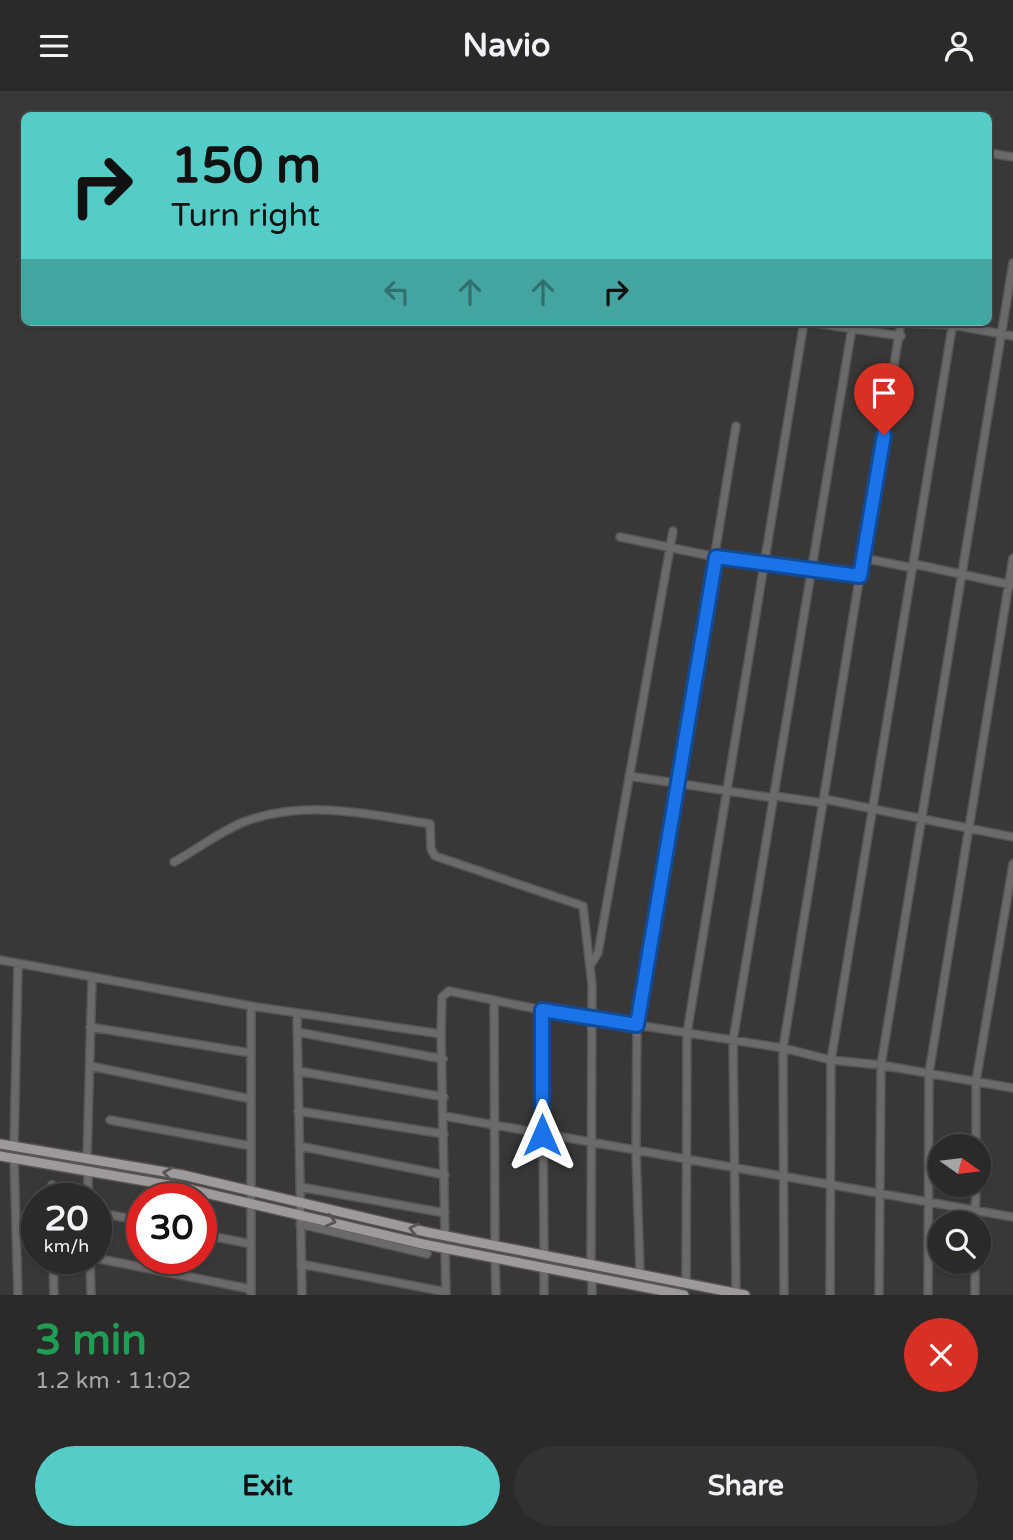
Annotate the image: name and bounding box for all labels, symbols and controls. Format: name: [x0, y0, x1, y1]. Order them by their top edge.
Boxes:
icon: menu: [35, 27, 73, 65]
text: Navio: [463, 27, 550, 65]
icon: person: [940, 27, 978, 65]
text: 150 m: [171, 137, 321, 196]
icon: right: [56, 140, 147, 231]
text: Turn right: [171, 197, 320, 235]
icon: left: [378, 273, 416, 311]
icon: ahead: [451, 273, 489, 311]
icon: ahead: [524, 273, 562, 311]
icon: right: [597, 273, 635, 311]
pin: [854, 363, 914, 435]
icon: arrive: [865, 374, 903, 412]
position arrow: [505, 1098, 579, 1172]
north arrow: [928, 1134, 990, 1197]
map controls: [928, 1134, 991, 1274]
one-way arrow: [162, 1166, 174, 1181]
speed limit sign: 30: [126, 1183, 217, 1274]
text: 20: [45, 1198, 88, 1240]
button: search: [928, 1211, 991, 1274]
one-way arrow: [325, 1212, 337, 1227]
one-way arrow: [408, 1223, 420, 1237]
text: km/h: [44, 1235, 89, 1257]
text: 3 min: [35, 1315, 147, 1366]
button: close: [904, 1318, 978, 1392]
text: 1.2 km · 11:02: [35, 1367, 191, 1395]
button: Exit: [35, 1446, 500, 1526]
button: Share: [514, 1446, 978, 1526]

